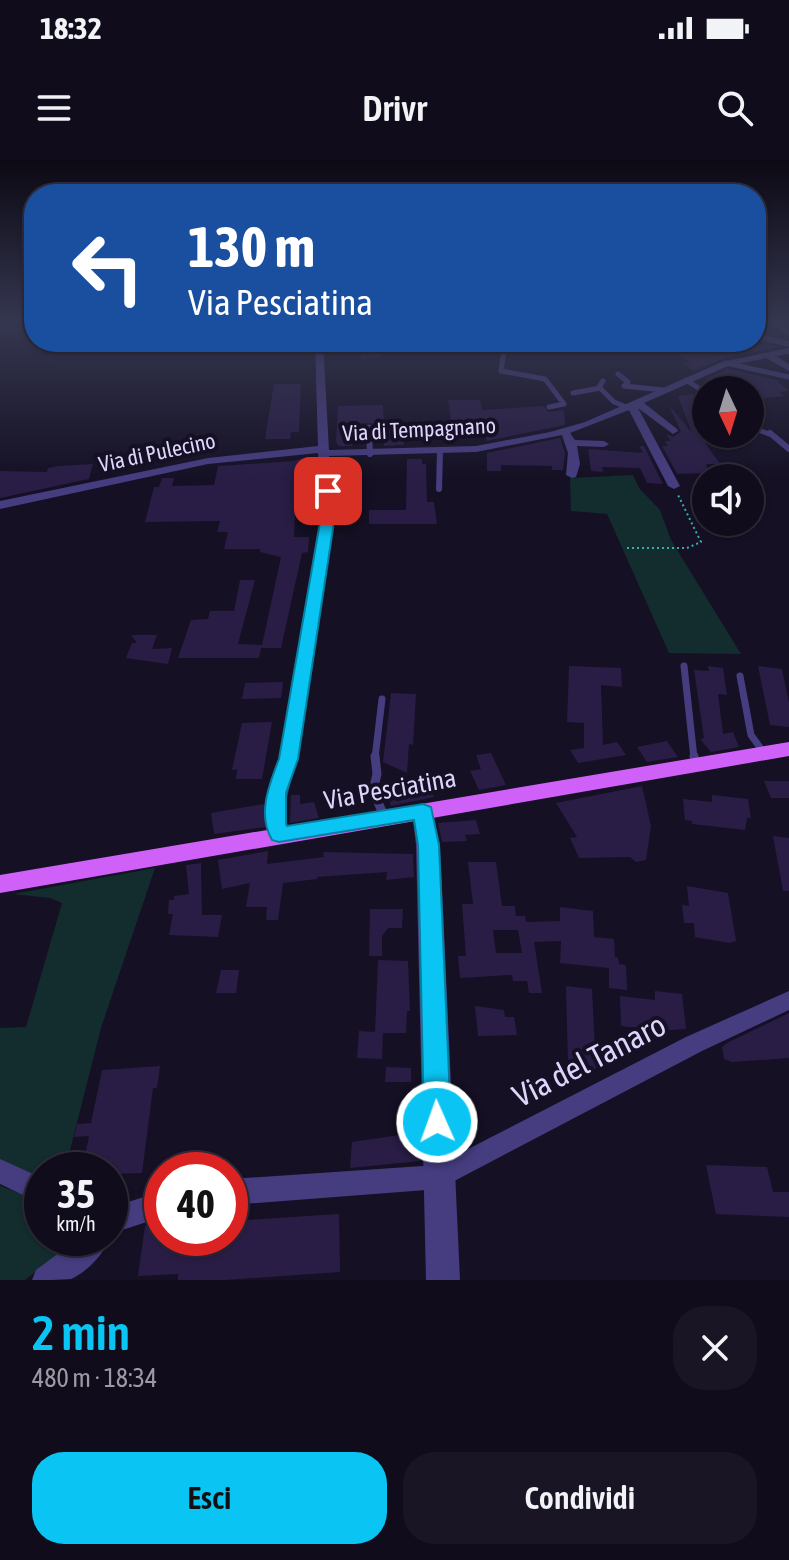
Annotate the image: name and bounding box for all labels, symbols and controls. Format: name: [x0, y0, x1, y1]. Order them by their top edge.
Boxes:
text: 18:32: [40, 11, 102, 45]
icon: menu: [32, 86, 76, 130]
icon: search: [713, 86, 757, 130]
text: Drivr: [362, 87, 427, 129]
text: 130 m: [188, 215, 315, 279]
icon: left: [56, 216, 160, 320]
text: Via Pesciatina: [188, 281, 373, 323]
north arrow: [692, 376, 764, 448]
map controls: [692, 376, 764, 536]
street label: Via di Tempagnano: [342, 412, 496, 446]
street label: Via di Pulecino: [96, 427, 218, 477]
pin: [294, 457, 362, 525]
button: sound: [692, 464, 764, 536]
icon: arrive: [306, 469, 350, 513]
street label: Via Pesciatina: [322, 763, 458, 815]
street label: Via del Tanaro: [506, 1006, 672, 1114]
position arrow: [395, 1080, 479, 1164]
speed limit sign: 40: [144, 1152, 248, 1256]
text: 35: [57, 1171, 95, 1216]
text: km/h: [56, 1212, 96, 1235]
text: 2 min: [32, 1305, 130, 1360]
button: close: [673, 1306, 757, 1390]
text: 480 m · 18:34: [32, 1363, 157, 1393]
button: Esci: [32, 1452, 387, 1544]
button: Condividi: [403, 1452, 757, 1544]

